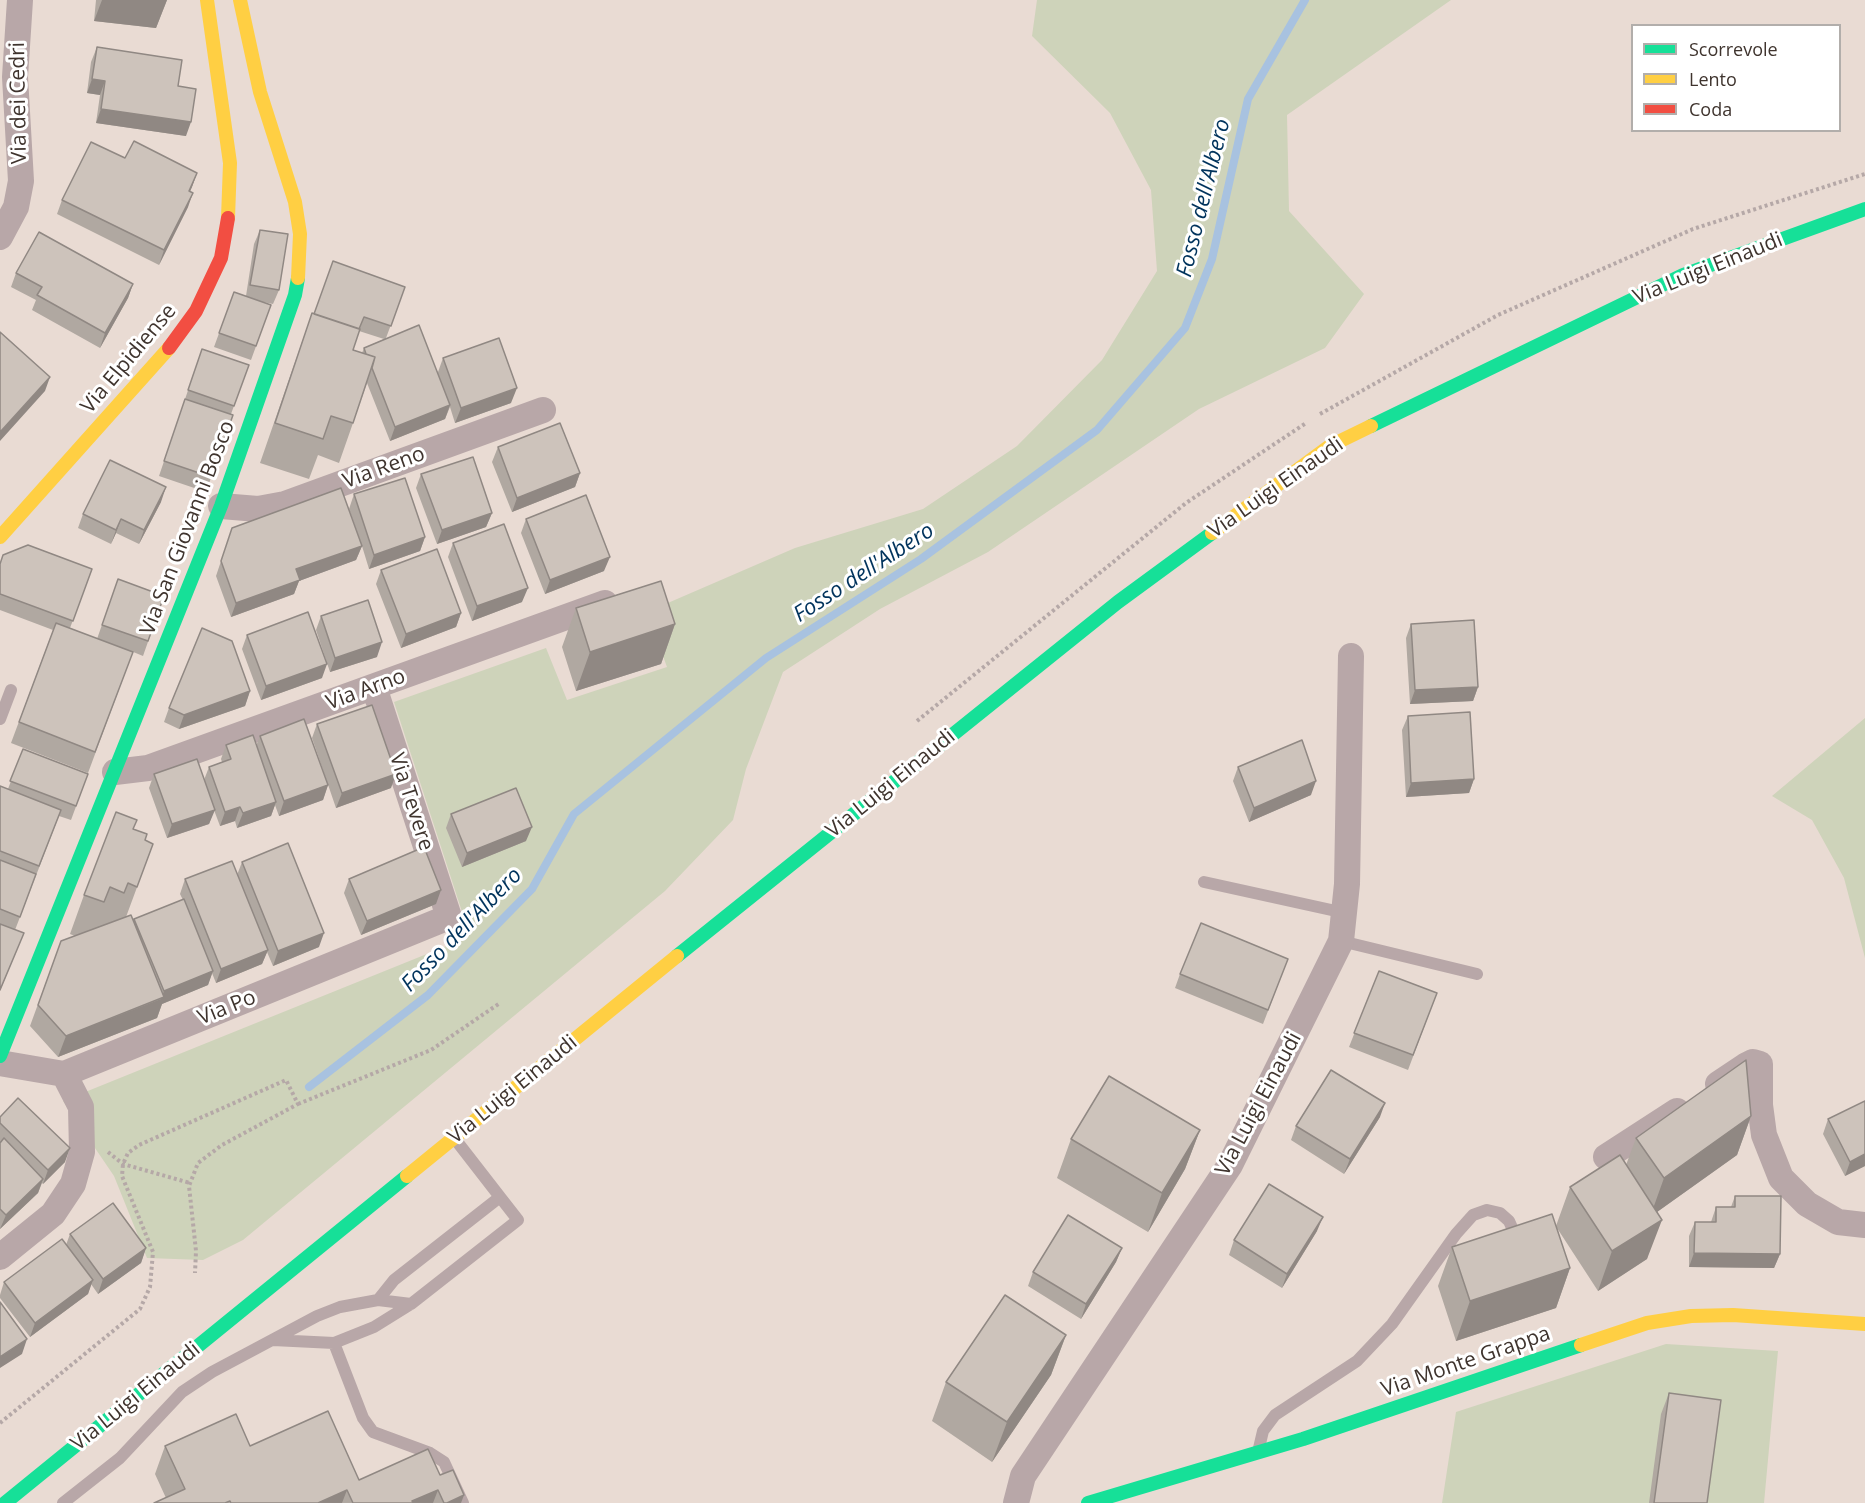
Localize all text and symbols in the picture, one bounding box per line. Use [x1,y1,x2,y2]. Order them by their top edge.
legend [1631,24,1841,132]
text: Scorrevole [1689,37,1778,61]
street label: Via dei Cedri [5,42,33,164]
text: Lento [1689,67,1737,91]
text: Coda [1689,97,1732,121]
water label: Fosso dell'Albero [1172,116,1236,280]
street label: Via Luigi Einaudi [1630,228,1786,310]
street label: Via Elpidiense [76,299,182,419]
street label: Via San Giovanni Bosco [136,417,240,639]
street label: Via Luigi Einaudi [1204,432,1348,544]
street label: Via Reno [340,442,428,494]
water label: Fosso dell'Albero [789,518,939,628]
street label: Via Arno [323,664,409,716]
street label: Via Luigi Einaudi [821,724,961,844]
street label: Via Tevere [383,750,439,854]
water label: Fosso dell'Albero [396,863,528,997]
street label: Via Po [194,985,260,1031]
street label: Via Luigi Einaudi [1211,1028,1307,1180]
street label: Via Luigi Einaudi [443,1030,583,1150]
street label: Via Monte Grappa [1378,1321,1554,1403]
street label: Via Luigi Einaudi [66,1337,206,1457]

